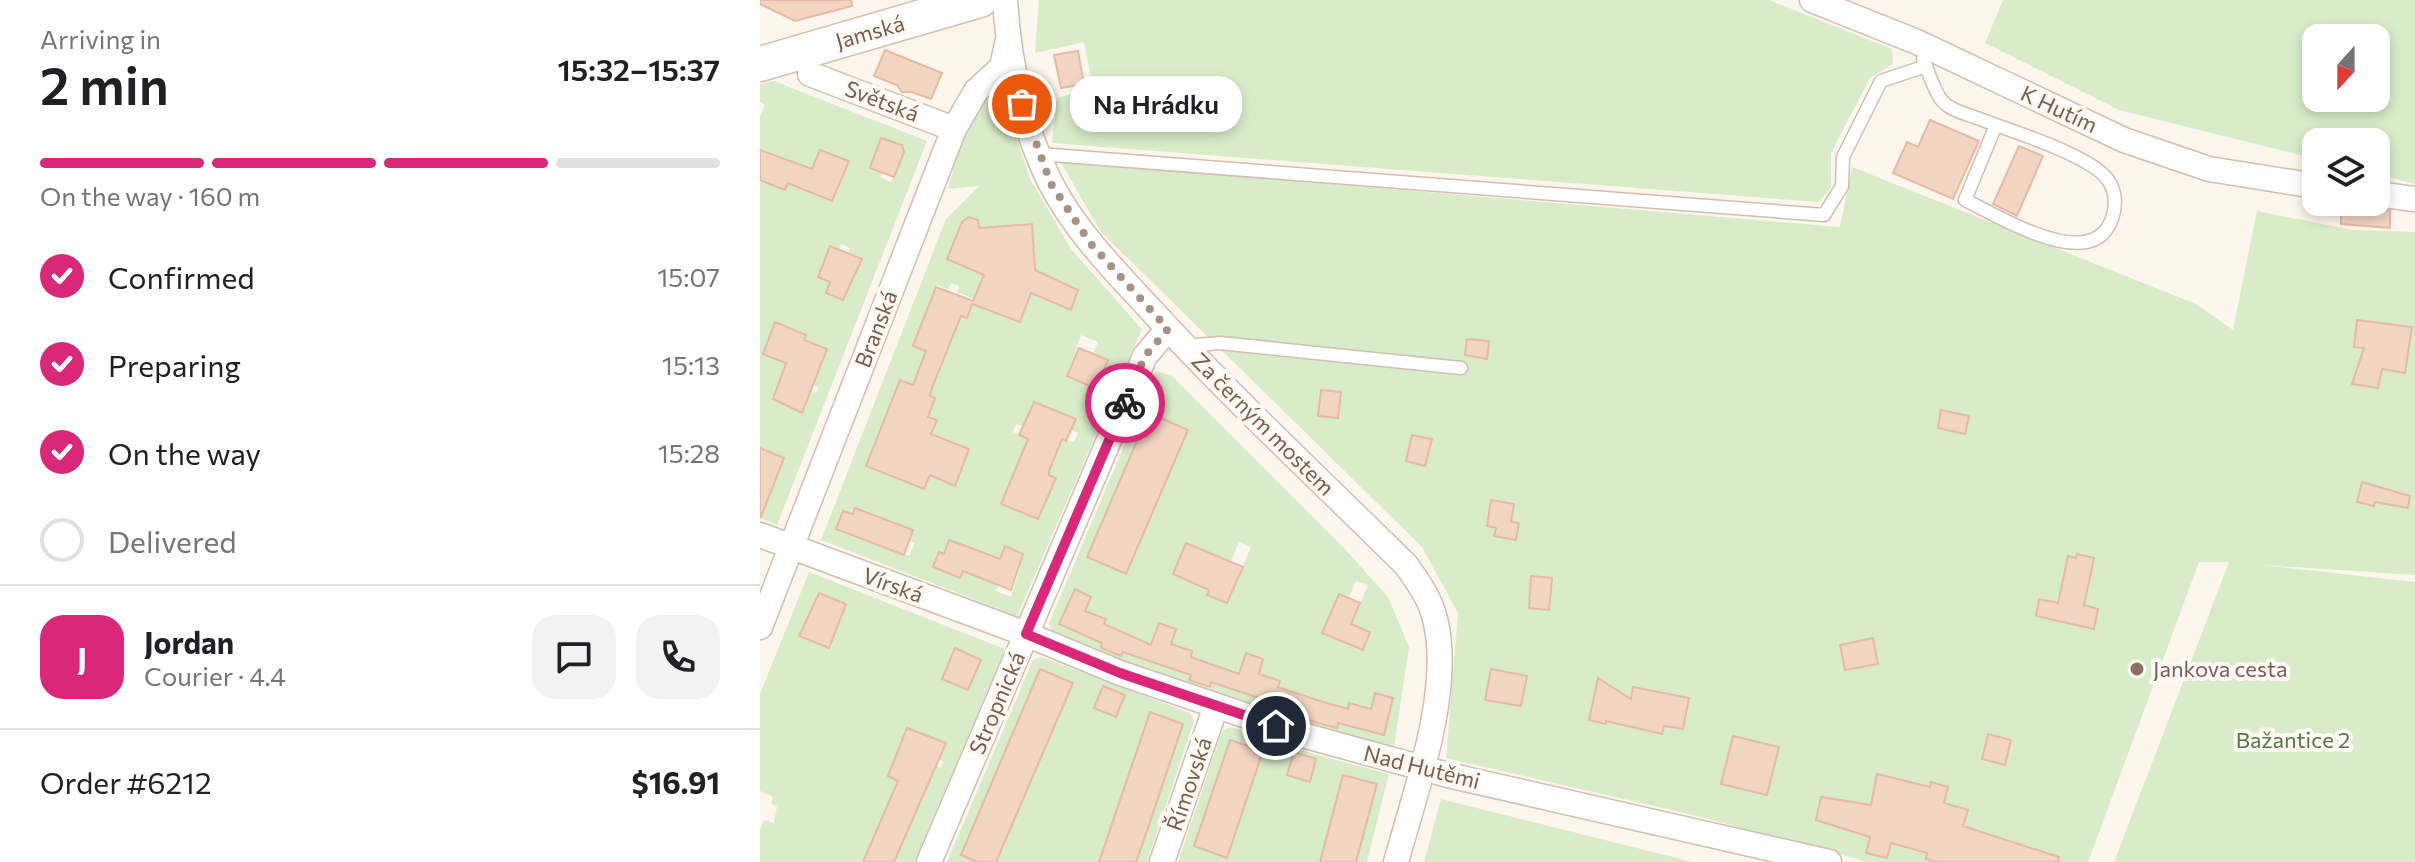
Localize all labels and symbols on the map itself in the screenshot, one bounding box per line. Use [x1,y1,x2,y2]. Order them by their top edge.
street label: Jamská [832,9,907,54]
north arrow [2302,24,2390,112]
pin [988,70,1056,138]
street label: Světská [841,74,923,127]
callout: Na Hrádku [1070,76,1242,132]
street label: K Hutím [2017,79,2102,138]
street label: Branská [849,287,903,371]
street label: Za černým mostem [1186,347,1340,501]
courier [1085,363,1165,443]
street label: Vírská [859,561,927,608]
street label: Stropnická [963,647,1030,758]
place label: Jankova cesta [2153,655,2287,682]
marker: Jankova cesta [2128,660,2146,678]
pin [1242,692,1310,760]
park label: Bažantice 2 [2236,726,2350,753]
street label: Římovská [1160,734,1217,834]
street label: Nad Hutěmi [1361,739,1483,794]

